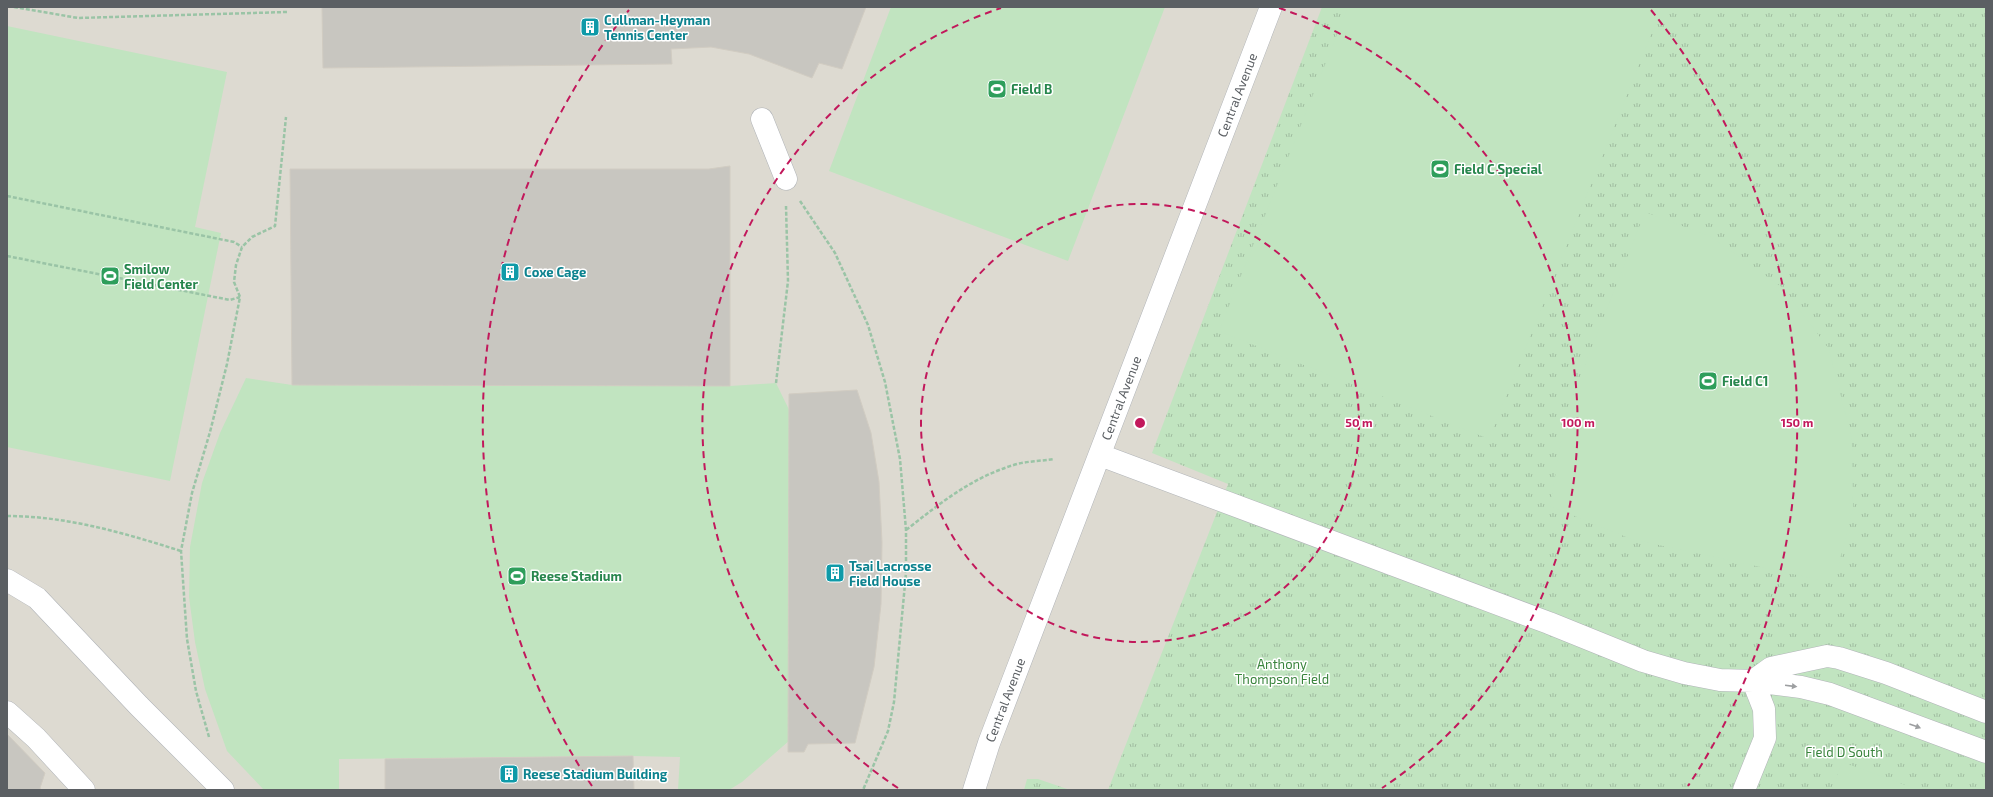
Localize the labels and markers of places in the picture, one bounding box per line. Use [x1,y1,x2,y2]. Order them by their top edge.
place label: Cullman-Heyman Tennis Center [604,12,710,43]
building icon: Cullman-Heyman Tennis Center [579,16,601,38]
sports icon: Field B [986,78,1008,100]
place label: Field B [1011,81,1052,97]
sports icon: Field C Special [1429,158,1451,180]
place label: Field C Special [1454,161,1543,177]
place label: Smilow Field Center [124,261,198,292]
building icon: Coxe Cage [499,261,521,283]
place label: Coxe Cage [524,264,586,280]
sports icon: Smilow Field Center [99,265,121,287]
sports icon: Field C1 [1697,370,1719,392]
place label: Field C1 [1722,373,1768,389]
centre of rings [1133,416,1147,430]
place label: Tsai Lacrosse Field House [849,558,932,589]
building icon: Tsai Lacrosse Field House [824,562,846,584]
sports icon: Reese Stadium [506,565,528,587]
place label: Reese Stadium [531,568,622,584]
building icon: Reese Stadium Building [498,763,520,785]
place label: Reese Stadium Building [523,766,668,782]

